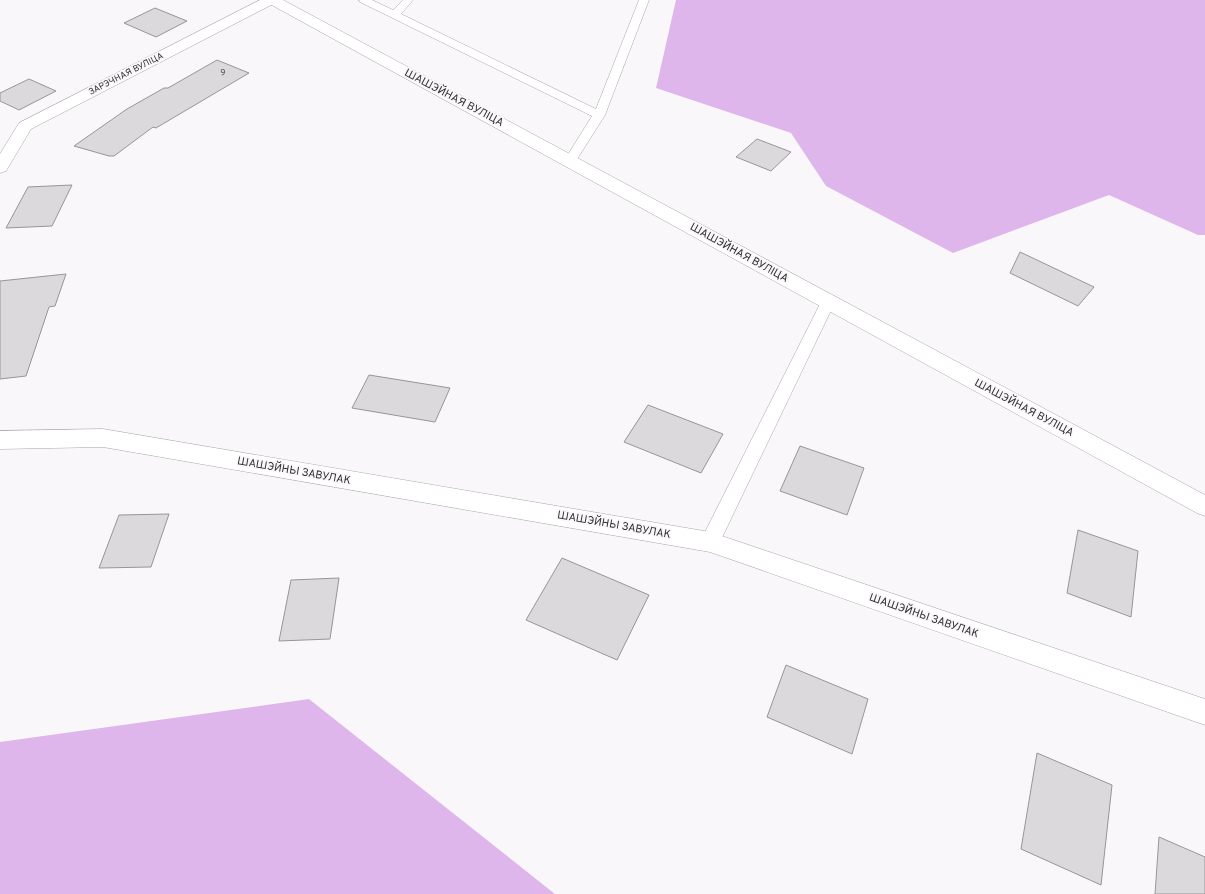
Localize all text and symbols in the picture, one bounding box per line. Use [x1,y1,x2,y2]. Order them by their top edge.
street label: ЗАРЭЧНАЯ ВУЛІЦА [87,50,165,98]
street label: ШАШЭЙНАЯ ВУЛІЦА [402,65,507,130]
house number: 9 [220,68,226,79]
street label: ШАШЭЙНАЯ ВУЛІЦА [687,219,791,286]
street label: ШАШЭЙНАЯ ВУЛІЦА [972,375,1077,440]
street label: ШАШЭЙНЫ ЗАВУЛАК [236,453,352,488]
street label: ШАШЭЙНЫ ЗАВУЛАК [556,507,672,542]
street label: ШАШЭЙНЫ ЗАВУЛАК [867,590,981,641]

